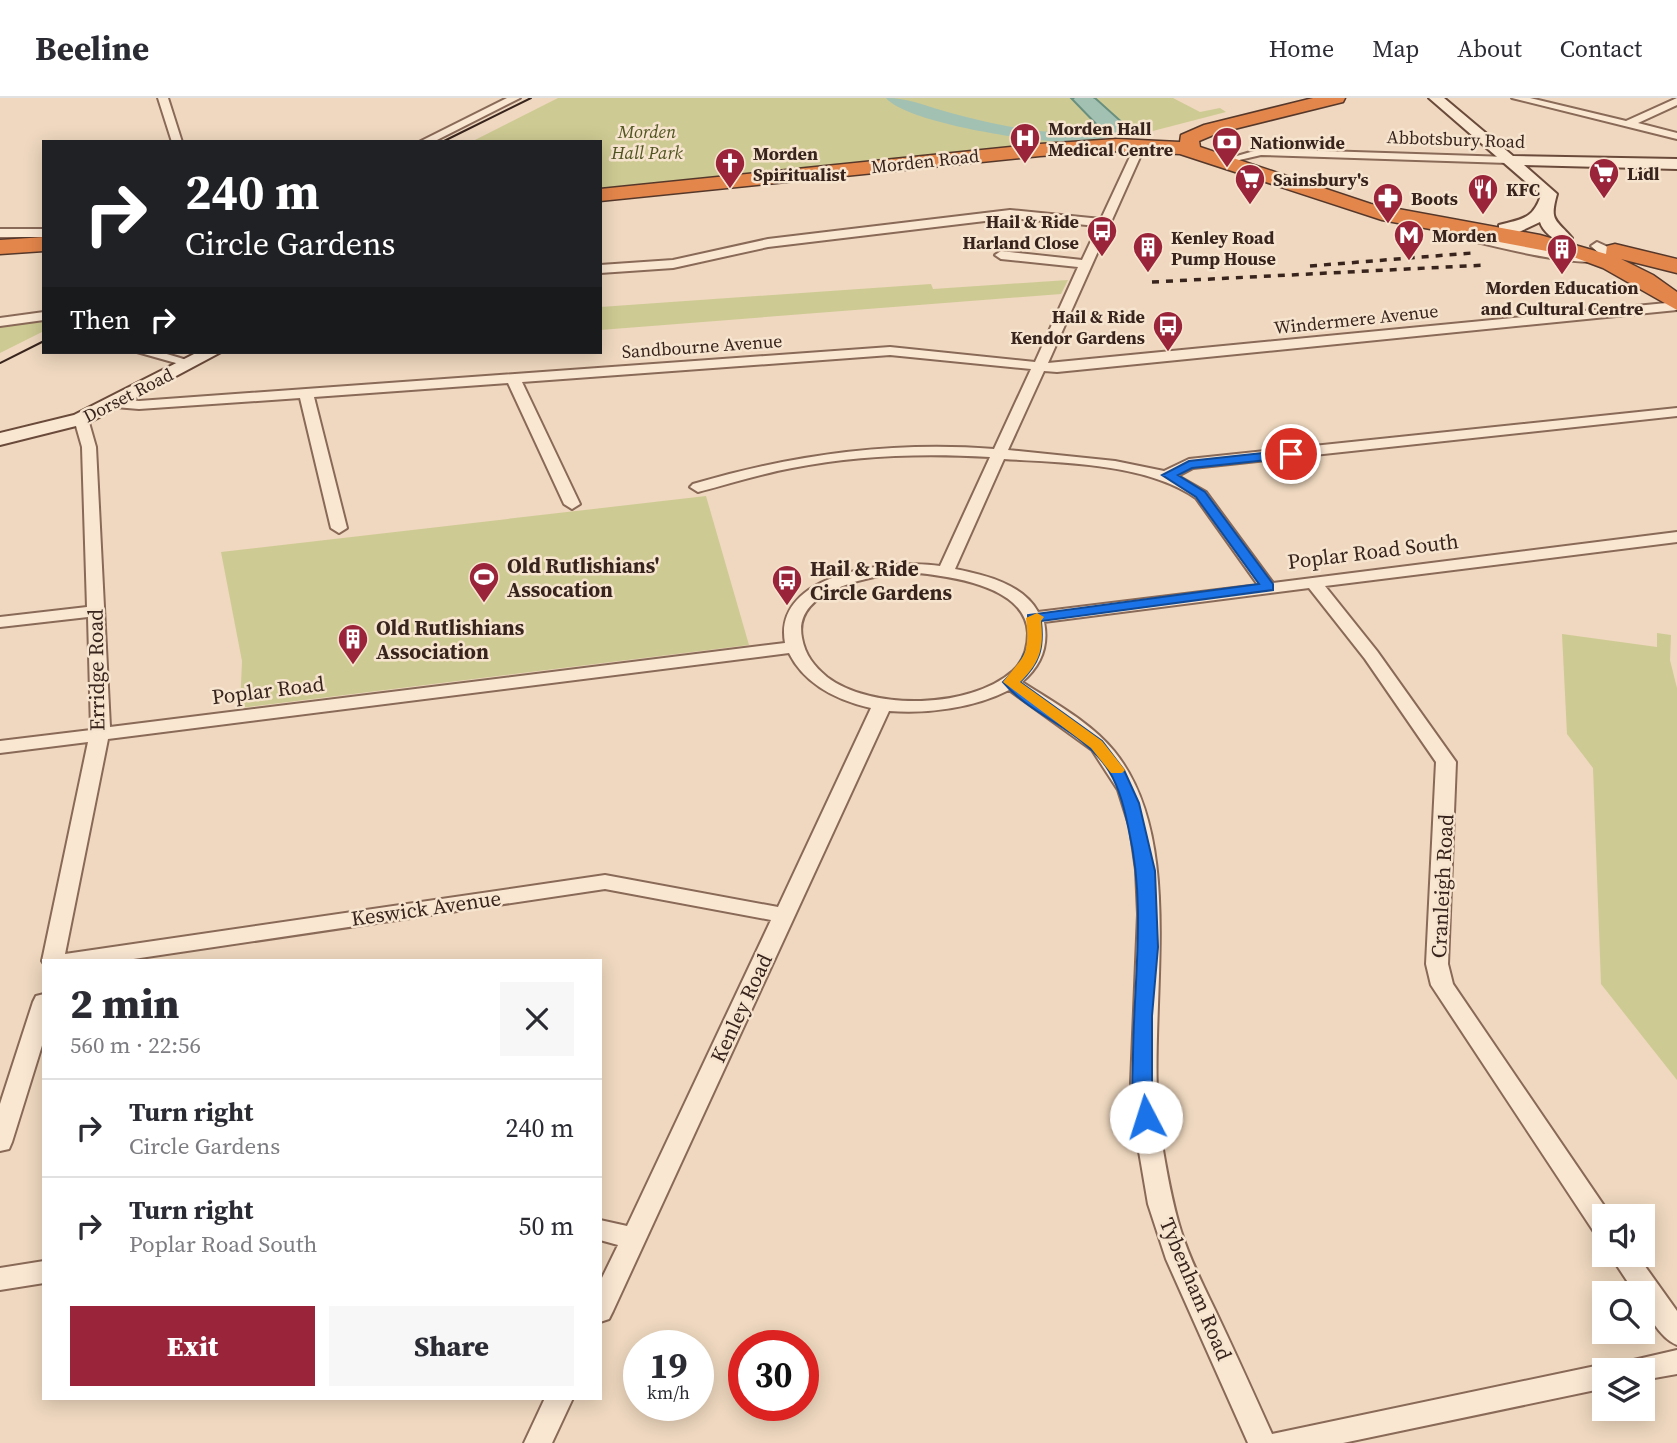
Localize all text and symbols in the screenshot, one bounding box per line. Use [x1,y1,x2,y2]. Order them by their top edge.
text: Beeline [35,26,149,71]
text: Home [1269,32,1334,65]
text: Map [1372,32,1419,65]
text: About [1457,32,1522,65]
text: Contact [1560,32,1642,65]
place label: Morden Hall Medical Centre [1048,116,1173,162]
park label: Morden Hall Park [610,119,683,165]
hospital icon: Morden Hall Medical Centre [1008,121,1042,165]
street label: Abbotsbury Road [1386,124,1526,154]
bank icon: Nationwide [1210,125,1244,169]
place label: Nationwide [1250,130,1345,155]
place label: Morden Spiritualist [753,141,847,187]
street label: Morden Road [870,143,980,179]
church icon: Morden Spiritualist [713,146,747,190]
supermarket icon: Lidl [1587,156,1621,200]
text: 240 m [185,158,320,225]
place label: Lidl [1627,161,1660,186]
supermarket icon: Sainsbury's [1233,162,1267,206]
place label: Sainsbury's [1273,167,1369,192]
icon: right [70,168,161,259]
restaurant icon: KFC [1466,172,1500,216]
place label: KFC [1506,177,1540,202]
pharmacy icon: Boots [1371,181,1405,225]
place label: Boots [1411,186,1458,211]
place label: Hail & Ride Harland Close [963,209,1079,255]
bus stop icon: Hail & Ride Harland Close [1085,214,1119,258]
metro station icon: Morden [1392,218,1426,262]
text: Circle Gardens [185,222,395,266]
place label: Morden [1432,223,1497,248]
place label: Kenley Road Pump House [1171,225,1276,271]
building icon: Kenley Road Pump House [1131,230,1165,274]
building icon: Morden Education and Cultural Centre [1545,232,1579,276]
place label: Morden Education and Cultural Centre [1481,275,1643,321]
street label: Windermere Avenue [1272,298,1440,340]
icon: right [144,301,182,339]
text: Then [70,302,130,338]
place label: Hail & Ride Kendor Gardens [1010,304,1145,350]
bus stop icon: Hail & Ride Kendor Gardens [1151,309,1185,353]
street label: Sandbourne Avenue [621,328,783,364]
street label: Dorset Road [79,362,177,428]
pin [1261,424,1321,484]
icon: arrive [1272,435,1310,473]
street label: Poplar Road South [1286,526,1460,576]
place label: Old Rutlishians' Assocation [507,551,659,604]
place label: Hail & Ride Circle Gardens [810,554,952,607]
sports icon: Old Rutlishians' Assocation [467,560,501,604]
bus stop icon: Hail & Ride Circle Gardens [770,563,804,607]
street label: Erridge Road [80,609,112,731]
place label: Old Rutlishians Association [376,613,525,666]
building icon: Old Rutlishians Association [336,622,370,666]
street label: Poplar Road [210,669,326,711]
street label: Cranleigh Road [1424,813,1460,959]
street label: Keswick Avenue [349,883,503,933]
street label: Kenley Road [703,949,779,1067]
text: 2 min [70,974,180,1032]
button: close [500,982,574,1056]
text: 560 m · 22:56 [70,1029,201,1061]
position arrow [1109,1080,1183,1154]
text: Turn right [129,1094,253,1130]
icon: right [70,1109,108,1147]
text: 240 m [506,1110,574,1146]
text: Circle Gardens [129,1130,280,1162]
text: Turn right [129,1192,253,1228]
map controls [1592,1204,1655,1421]
button: sound [1592,1204,1655,1267]
icon: right [70,1207,108,1245]
text: 50 m [519,1208,574,1244]
street label: Tybenham Road [1153,1213,1239,1365]
text: Poplar Road South [129,1228,317,1260]
button: search [1592,1281,1655,1344]
button: Exit [70,1306,315,1386]
button: Share [329,1306,574,1386]
speed limit sign: 30 [728,1330,819,1421]
text: 19 [650,1342,687,1390]
button: layers [1592,1358,1655,1421]
text: km/h [647,1380,690,1405]

